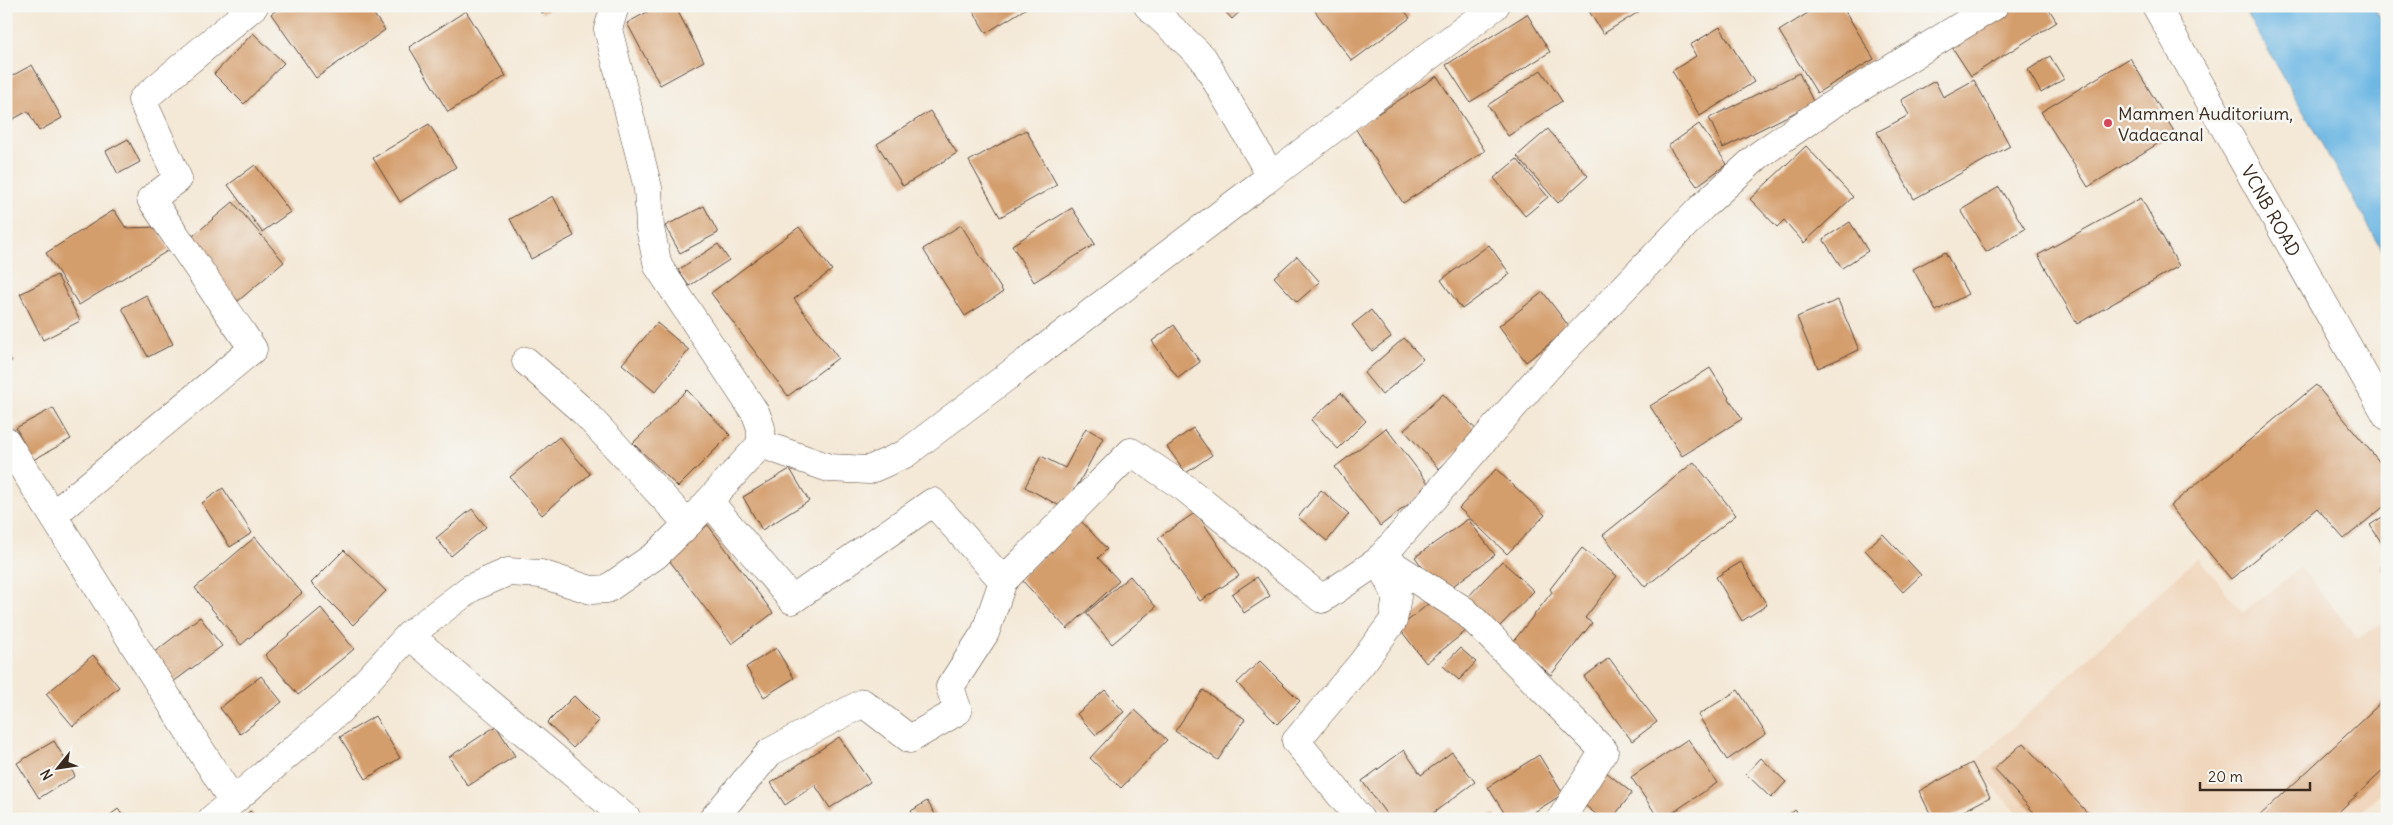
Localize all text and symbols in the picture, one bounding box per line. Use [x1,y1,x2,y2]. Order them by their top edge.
place label: Mammen Auditorium, Vadacanal [2118,102,2293,146]
marker: Mammen Auditorium, Vadacanal [2102,117,2114,129]
street label: VCNB ROAD [2236,161,2306,260]
north arrow [32,742,82,792]
scale bar [2200,760,2310,792]
text: N [37,766,57,783]
text: 20 m [2208,767,2243,786]

